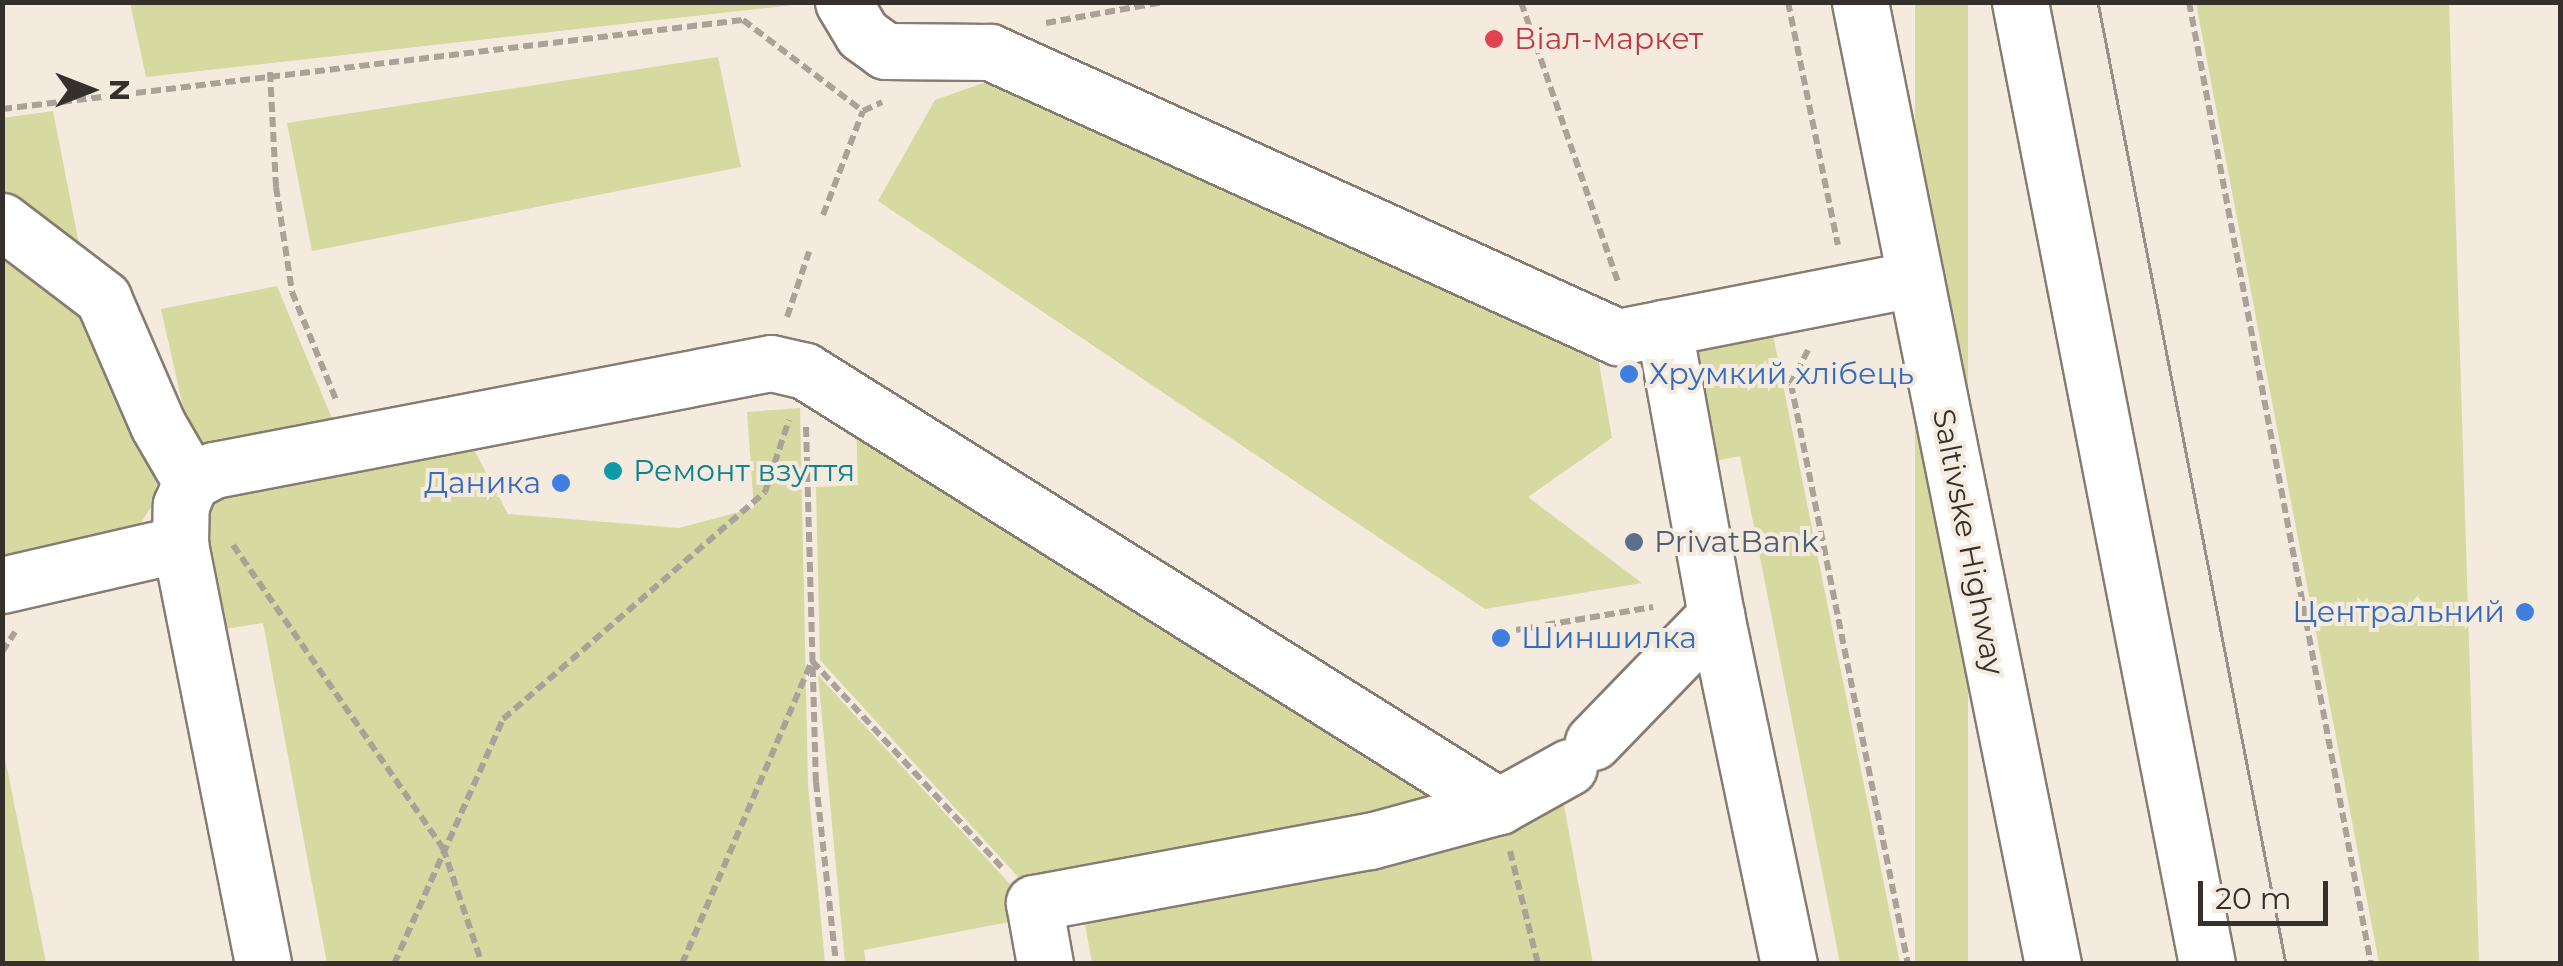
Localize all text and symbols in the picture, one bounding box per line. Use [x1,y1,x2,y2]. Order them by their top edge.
place label: Віал-маркет [1514,21,1703,57]
marker: Віал-маркет [1483,28,1505,50]
north arrow [40,40,140,140]
text: N [103,79,137,101]
place label: Хрумкий хлібець [1649,356,1914,392]
marker: Хрумкий хлібець [1618,363,1640,385]
street label: Saltivske Highway [1925,406,2011,678]
place label: Ремонт взуття [633,453,855,489]
marker: Ремонт взуття [602,460,624,482]
place label: Даника [424,465,541,501]
marker: Даника [550,472,572,494]
place label: PrivatBank [1654,524,1819,560]
marker: PrivatBank [1623,531,1645,553]
place label: Центральний [2292,594,2505,630]
marker: Центральний [2514,601,2536,623]
place label: Шиншилка [1521,620,1697,656]
marker: Шиншилка [1490,627,1512,649]
scale bar [2203,861,2333,923]
text: 20 m [2215,880,2292,917]

